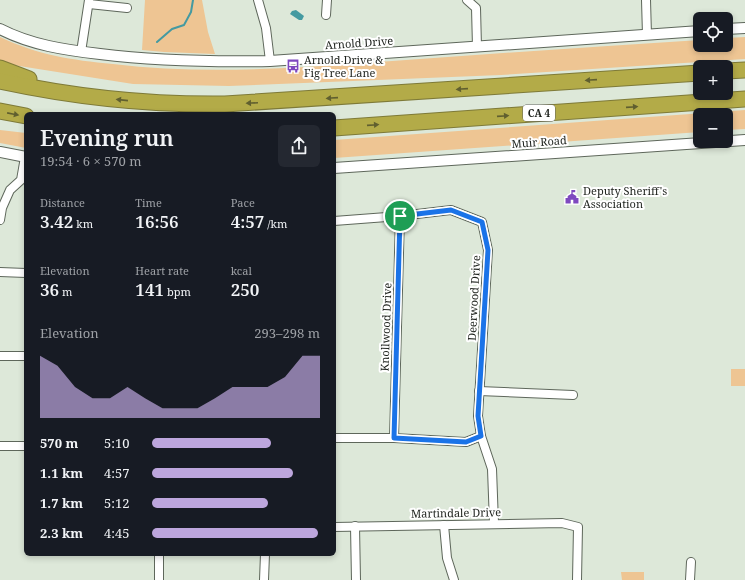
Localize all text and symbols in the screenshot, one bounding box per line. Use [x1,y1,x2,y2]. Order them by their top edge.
map controls [693,12,733,148]
button: locate [693,12,733,52]
street label: Arnold Drive [324,33,394,52]
place label: Arnold Drive & Fig Tree Lane [304,52,384,80]
bus stop icon: Arnold Drive & Fig Tree Lane [285,58,301,74]
button: + [693,60,733,100]
one-way arrow [585,77,597,84]
one-way arrow [456,86,468,93]
one-way arrow [326,95,338,102]
one-way arrow [116,97,128,103]
one-way arrow [246,100,258,107]
one-way arrow [626,103,638,110]
road number: CA 4 [523,105,555,121]
button: − [693,108,733,148]
one-way arrow [7,111,19,117]
one-way arrow [497,112,509,119]
one-way arrow [367,121,379,128]
text: Evening run [40,122,174,152]
button: share [278,125,320,167]
street label: Muir Road [511,132,567,151]
text: 19:54 · 6 × 570 m [40,152,142,170]
place label: Deputy Sheriff's Association [583,183,667,211]
public building icon: Deputy Sheriff's Association [564,189,580,205]
text: Distance [40,195,85,210]
text: Time [135,195,162,210]
text: Pace [231,195,255,210]
pin [383,199,417,233]
icon: arrive [389,205,411,227]
text: 3.42 [40,210,73,233]
text: 16:56 [135,210,179,233]
text: 4:57 [231,210,264,233]
text: km [73,216,93,231]
text: /km [264,216,287,231]
street label: Deerwood Drive [464,255,483,341]
text: Elevation [40,263,90,278]
text: Heart rate [135,263,189,278]
text: kcal [231,263,252,278]
text: 36 [40,278,59,301]
text: 141 [135,278,164,301]
text: 250 [231,278,259,301]
street label: Knollwood Drive [376,282,395,372]
text: m [59,284,72,299]
text: bpm [164,284,191,299]
text: Elevation [40,324,99,342]
text: 293–298 m [254,324,320,342]
text: 570 m [40,434,78,452]
text: 5:10 [104,434,130,452]
text: 1.1 km [40,464,83,482]
text: 4:57 [104,464,130,482]
text: 1.7 km [40,494,83,512]
text: 5:12 [104,494,130,512]
street label: Martindale Drive [411,504,501,521]
text: 2.3 km [40,524,83,542]
text: 4:45 [104,524,130,542]

